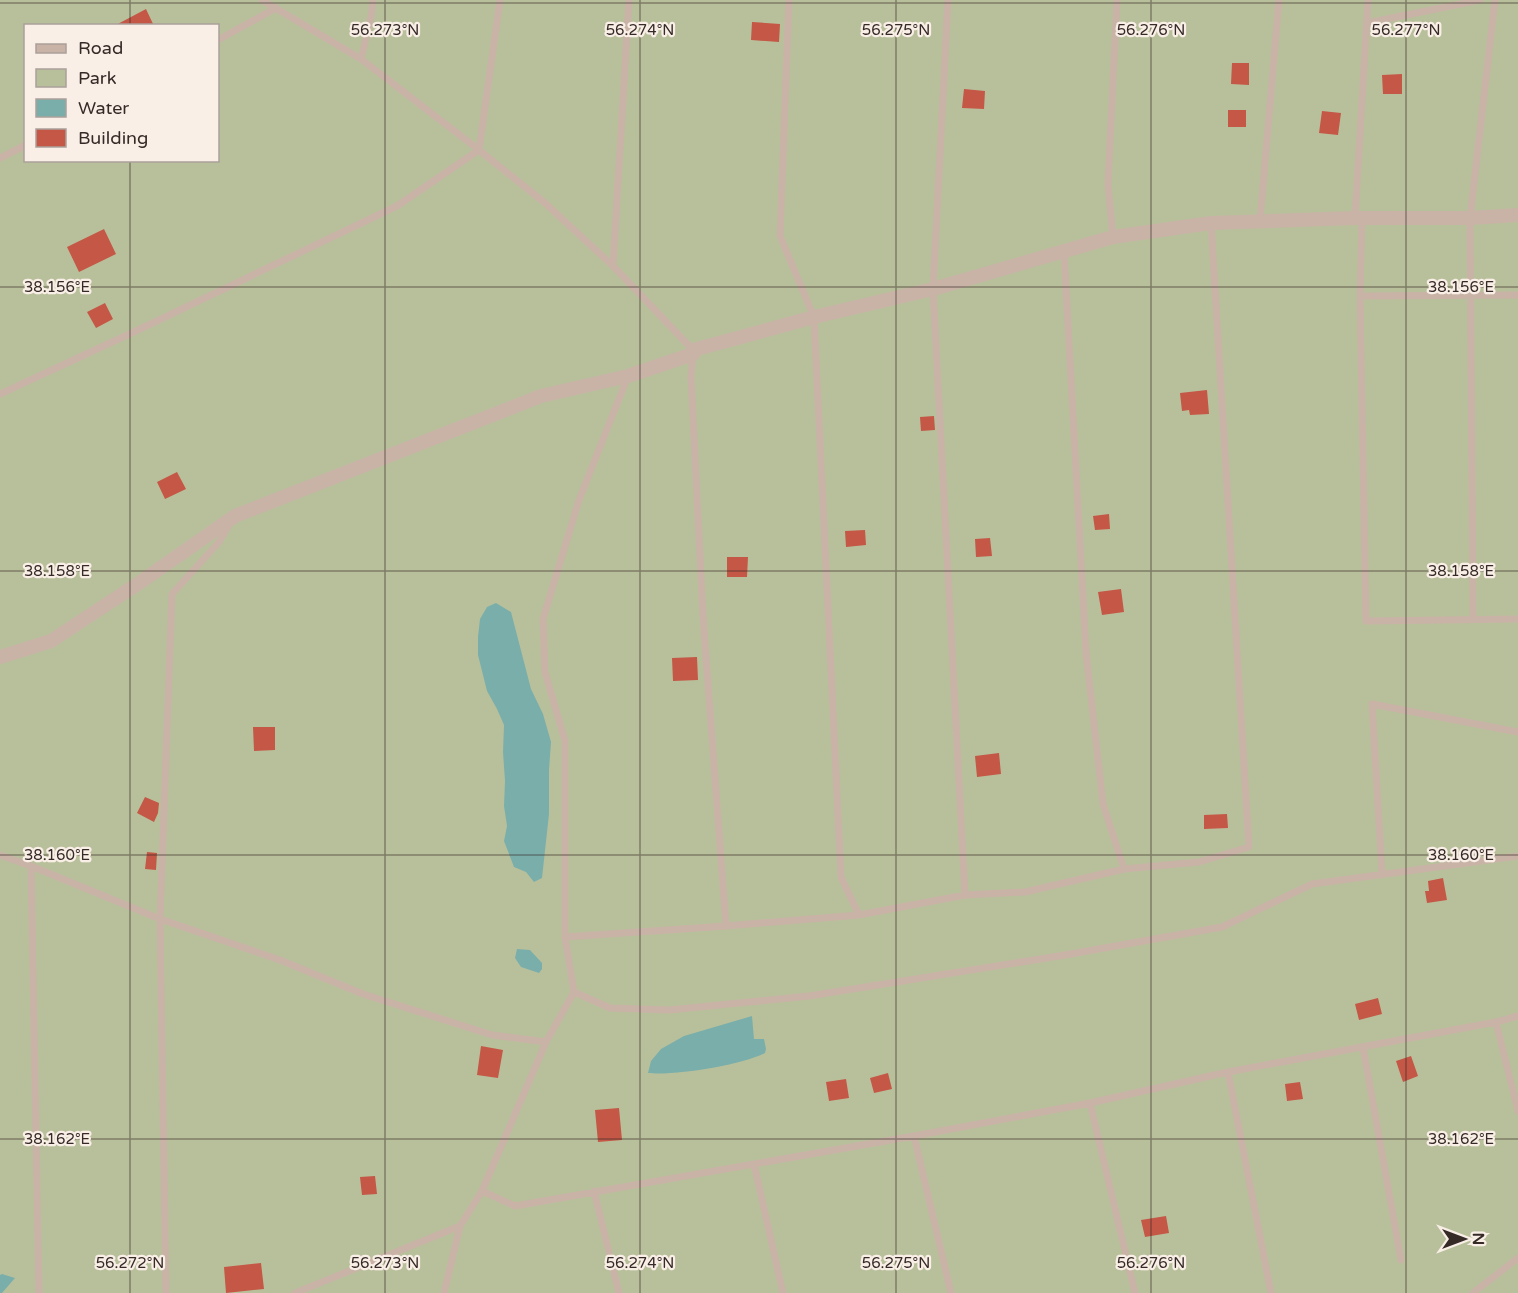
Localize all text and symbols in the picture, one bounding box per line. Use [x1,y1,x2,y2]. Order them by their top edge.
text: 56.273°N [351,21,419,39]
text: 56.274°N [606,21,674,39]
text: 56.275°N [862,21,930,39]
text: 56.276°N [1117,21,1185,39]
text: 56.277°N [1371,21,1441,39]
legend [24,24,219,162]
text: Road [78,37,123,59]
text: Park [78,67,117,89]
text: Water [78,97,129,119]
text: Building [78,127,148,149]
text: 38.156°E [24,278,90,296]
text: 38.156°E [1428,278,1494,296]
text: 38.158°E [24,562,90,580]
text: 38.158°E [1428,562,1494,580]
text: 38.160°E [24,846,90,864]
text: 38.160°E [1428,846,1494,864]
text: 38.162°E [24,1130,90,1148]
text: 38.162°E [1428,1130,1494,1148]
north arrow [1434,1209,1494,1269]
text: N [1468,1233,1488,1245]
text: 56.272°N [96,1254,164,1272]
text: 56.273°N [351,1254,419,1272]
text: 56.274°N [606,1254,674,1272]
text: 56.275°N [862,1254,930,1272]
text: 56.276°N [1117,1254,1185,1272]

